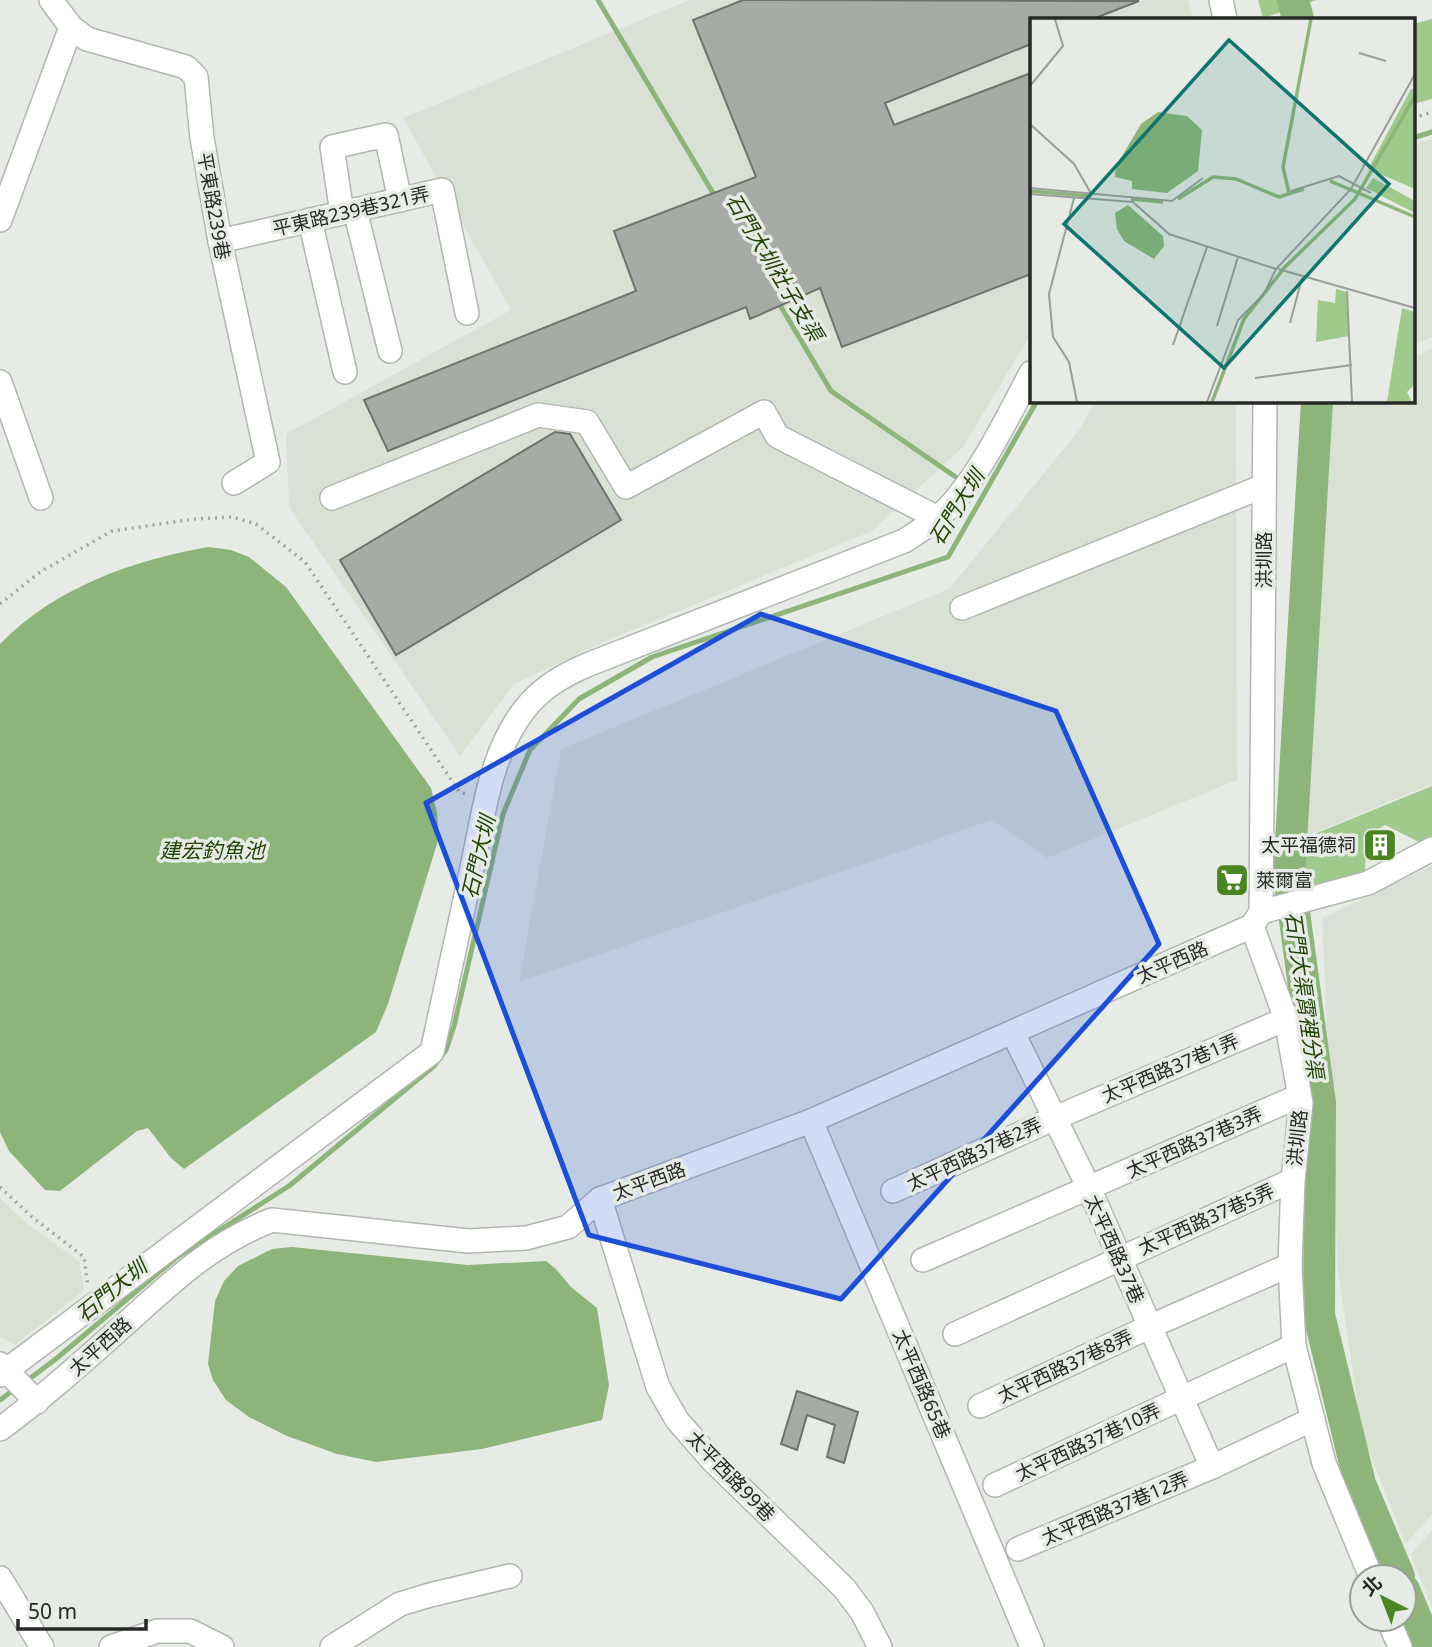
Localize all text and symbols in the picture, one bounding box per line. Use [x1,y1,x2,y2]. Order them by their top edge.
inset map [1030,18,1414,402]
street label: 平東路239巷 [192,150,236,262]
street label: 平東路239巷321弄 [270,180,432,242]
water label: 石門大圳社子支渠 [720,188,832,349]
water label: 石門大圳 [922,461,992,550]
street label: 洪圳路 [1251,531,1277,589]
water label: 石門大圳 [455,810,502,901]
building icon: 太平福德祠 [1361,826,1399,864]
place label: 太平福德祠 [1261,832,1356,858]
water label: 建宏釣魚池 [160,836,266,864]
supermarket icon: 萊爾富 [1213,861,1251,899]
place label: 萊爾富 [1256,867,1313,893]
water label: 石門大渠霄裡分渠 [1279,910,1331,1083]
street label: 太平西路 [1132,935,1212,989]
street label: 太平西路37巷1弄 [1097,1027,1243,1109]
street label: 太平西路37巷3弄 [1122,1100,1266,1184]
street label: 洪圳路 [1281,1108,1313,1168]
street label: 太平西路37巷2弄 [902,1111,1046,1197]
street label: 太平西路 [609,1156,689,1206]
street label: 太平西路37巷5弄 [1134,1177,1278,1261]
street label: 太平西路37巷 [1079,1190,1151,1308]
water label: 石門大圳 [70,1251,155,1327]
street label: 太平西路 [63,1311,137,1381]
street label: 太平西路37巷8弄 [993,1323,1137,1409]
street label: 太平西路65巷 [887,1325,957,1443]
street label: 太平西路37巷10弄 [1011,1397,1165,1487]
street label: 太平西路99巷 [681,1425,781,1527]
street label: 太平西路37巷12弄 [1037,1465,1193,1551]
north arrow [1348,1563,1418,1633]
text: 北 [1356,1569,1387,1601]
scale bar [18,1588,145,1632]
text: 50 m [28,1597,77,1625]

